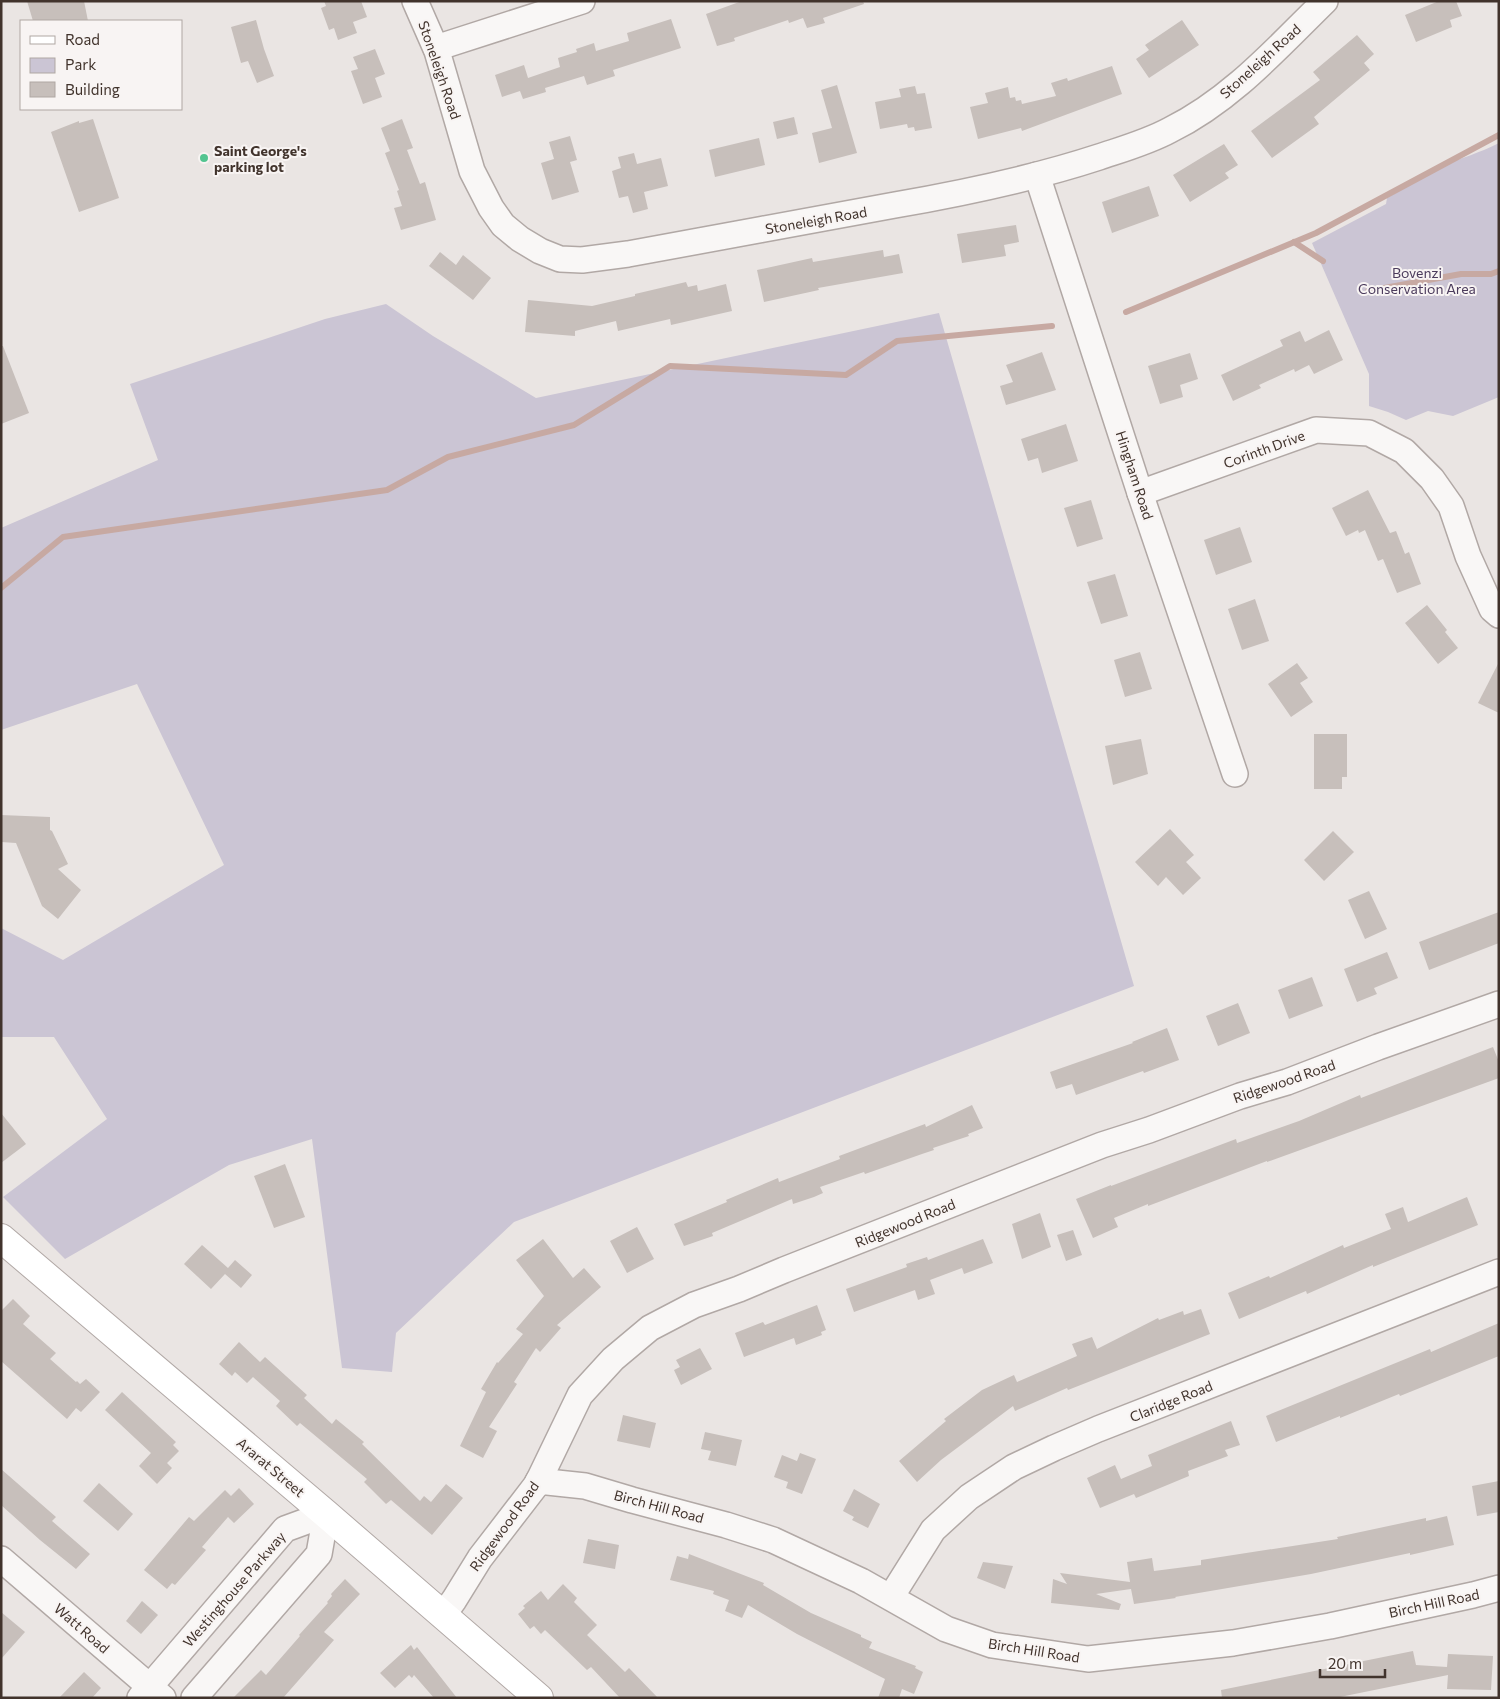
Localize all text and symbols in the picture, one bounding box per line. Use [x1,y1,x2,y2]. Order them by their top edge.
street label: Stoneleigh Road [415,19,465,121]
legend [20,20,182,110]
street label: Stoneleigh Road [1216,20,1304,102]
text: Road [65,30,100,48]
text: Park [65,55,96,73]
text: Building [65,80,120,98]
place label: Saint George's parking lot [214,142,307,175]
marker: Saint George's parking lot [198,152,210,164]
street label: Stoneleigh Road [764,203,868,237]
park label: Bovenzi Conservation Area [1358,264,1476,297]
street label: Corinth Drive [1221,426,1307,472]
street label: Hingham Road [1113,428,1157,522]
street label: Ridgewood Road [1231,1056,1337,1106]
street label: Ridgewood Road [852,1195,958,1251]
street label: Claridge Road [1127,1377,1215,1425]
street label: Ararat Street [234,1434,309,1500]
street label: Ridgewood Road [466,1478,542,1574]
street label: Birch Hill Road [612,1486,706,1526]
street label: Westinghouse Parkway [179,1528,289,1650]
street label: Birch Hill Road [1387,1585,1481,1621]
street label: Watt Road [51,1599,113,1657]
street label: Birch Hill Road [987,1634,1081,1666]
scale bar [1320,1646,1385,1678]
text: 20 m [1328,1654,1362,1672]

